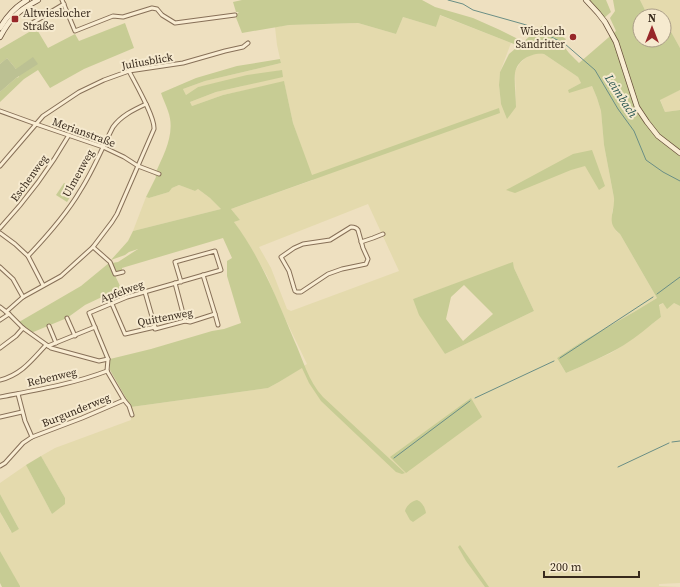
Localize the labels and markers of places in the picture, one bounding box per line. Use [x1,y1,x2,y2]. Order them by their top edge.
place label: Altwieslocher Straße [23,6,91,34]
marker: Altwieslocher Straße [10,14,20,24]
place label: Wiesloch Sandritter [515,24,565,52]
marker: Wiesloch Sandritter [568,32,578,42]

